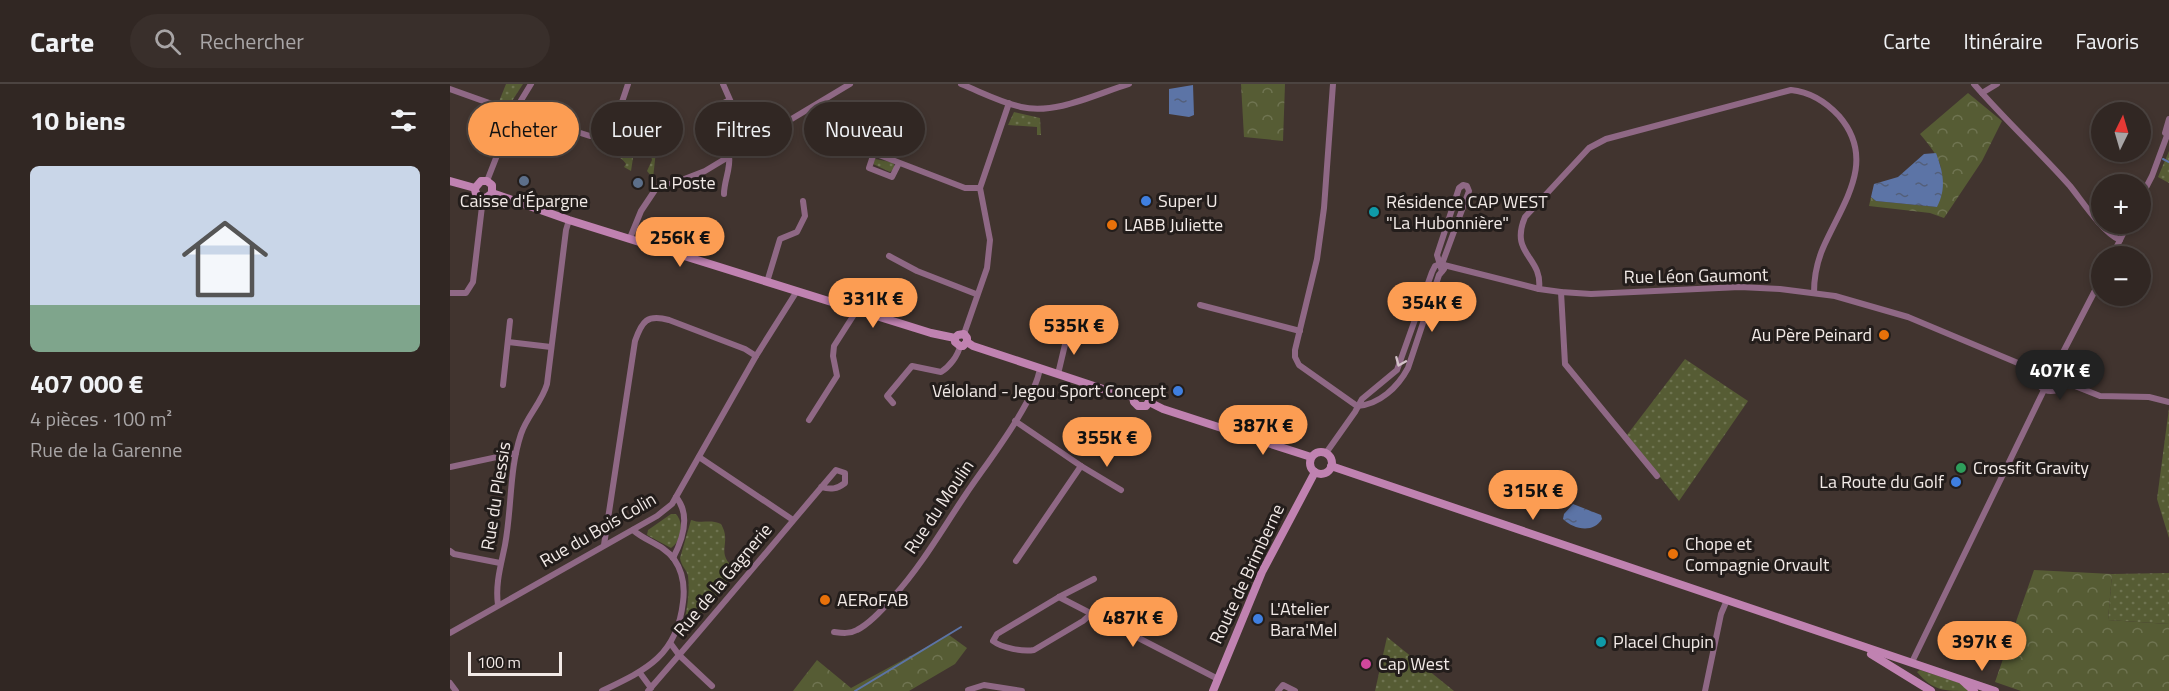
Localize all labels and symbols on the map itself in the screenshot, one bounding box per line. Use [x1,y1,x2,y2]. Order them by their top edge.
north arrow [2091,102,2151,162]
place label: La Poste [650,169,715,196]
marker: Caisse d'Épargne [517,174,531,188]
marker: La Poste [631,176,645,190]
place label: Caisse d'Épargne [460,187,588,214]
place label: Super U [1158,187,1218,214]
place label: Résidence CAP WEST "La Hubonnière" [1386,188,1548,236]
marker: Super U [1139,194,1153,208]
marker: Résidence CAP WEST "La Hubonnière" [1367,205,1381,219]
place label: LABB Juliette [1124,211,1223,238]
pin: 256K € [631,217,729,268]
marker: LABB Juliette [1105,218,1119,232]
street label: Rue Léon Gaumont [1623,261,1769,290]
pin: 331K € [824,278,922,329]
pin: 354K € [1383,282,1481,333]
pin: 535K € [1025,305,1123,356]
place label: Au Père Peinard [1751,321,1872,348]
marker: Au Père Peinard [1877,328,1891,342]
pin: 407K € [2011,350,2109,401]
one-way arrow [1395,356,1407,367]
place label: Véloland - Jegou Sport Concept [932,377,1167,404]
marker: Véloland - Jegou Sport Concept [1171,384,1185,398]
pin: 387K € [1214,405,1312,456]
pin: 355K € [1058,417,1156,468]
street label: Rue du Plessis [474,440,517,552]
street label: Rue du Moulin [897,454,980,559]
place label: Crossfit Gravity [1973,454,2089,481]
marker: Crossfit Gravity [1954,461,1968,475]
place label: La Route du Golf [1819,468,1944,495]
pin: 315K € [1484,470,1582,521]
marker: La Route du Golf [1949,475,1963,489]
street label: Rue du Bois Colin [535,485,661,574]
street label: Route de Brimberne [1202,499,1291,648]
street label: Rue de la Gagnerie [667,517,778,642]
place label: Chope et Compagnie Orvault [1685,530,1830,578]
marker: Chope et Compagnie Orvault [1666,547,1680,561]
place label: AERoFAB [837,586,909,613]
marker: AERoFAB [818,593,832,607]
place label: L'Atelier Bara'Mel [1270,595,1337,643]
pin: 487K € [1084,597,1182,648]
marker: L'Atelier Bara'Mel [1251,612,1265,626]
pin: 397K € [1933,621,2031,672]
place label: Placel Chupin [1613,628,1714,655]
marker: Placel Chupin [1594,635,1608,649]
scale bar [468,649,562,676]
place label: Cap West [1378,650,1450,677]
marker: Cap West [1359,657,1373,671]

